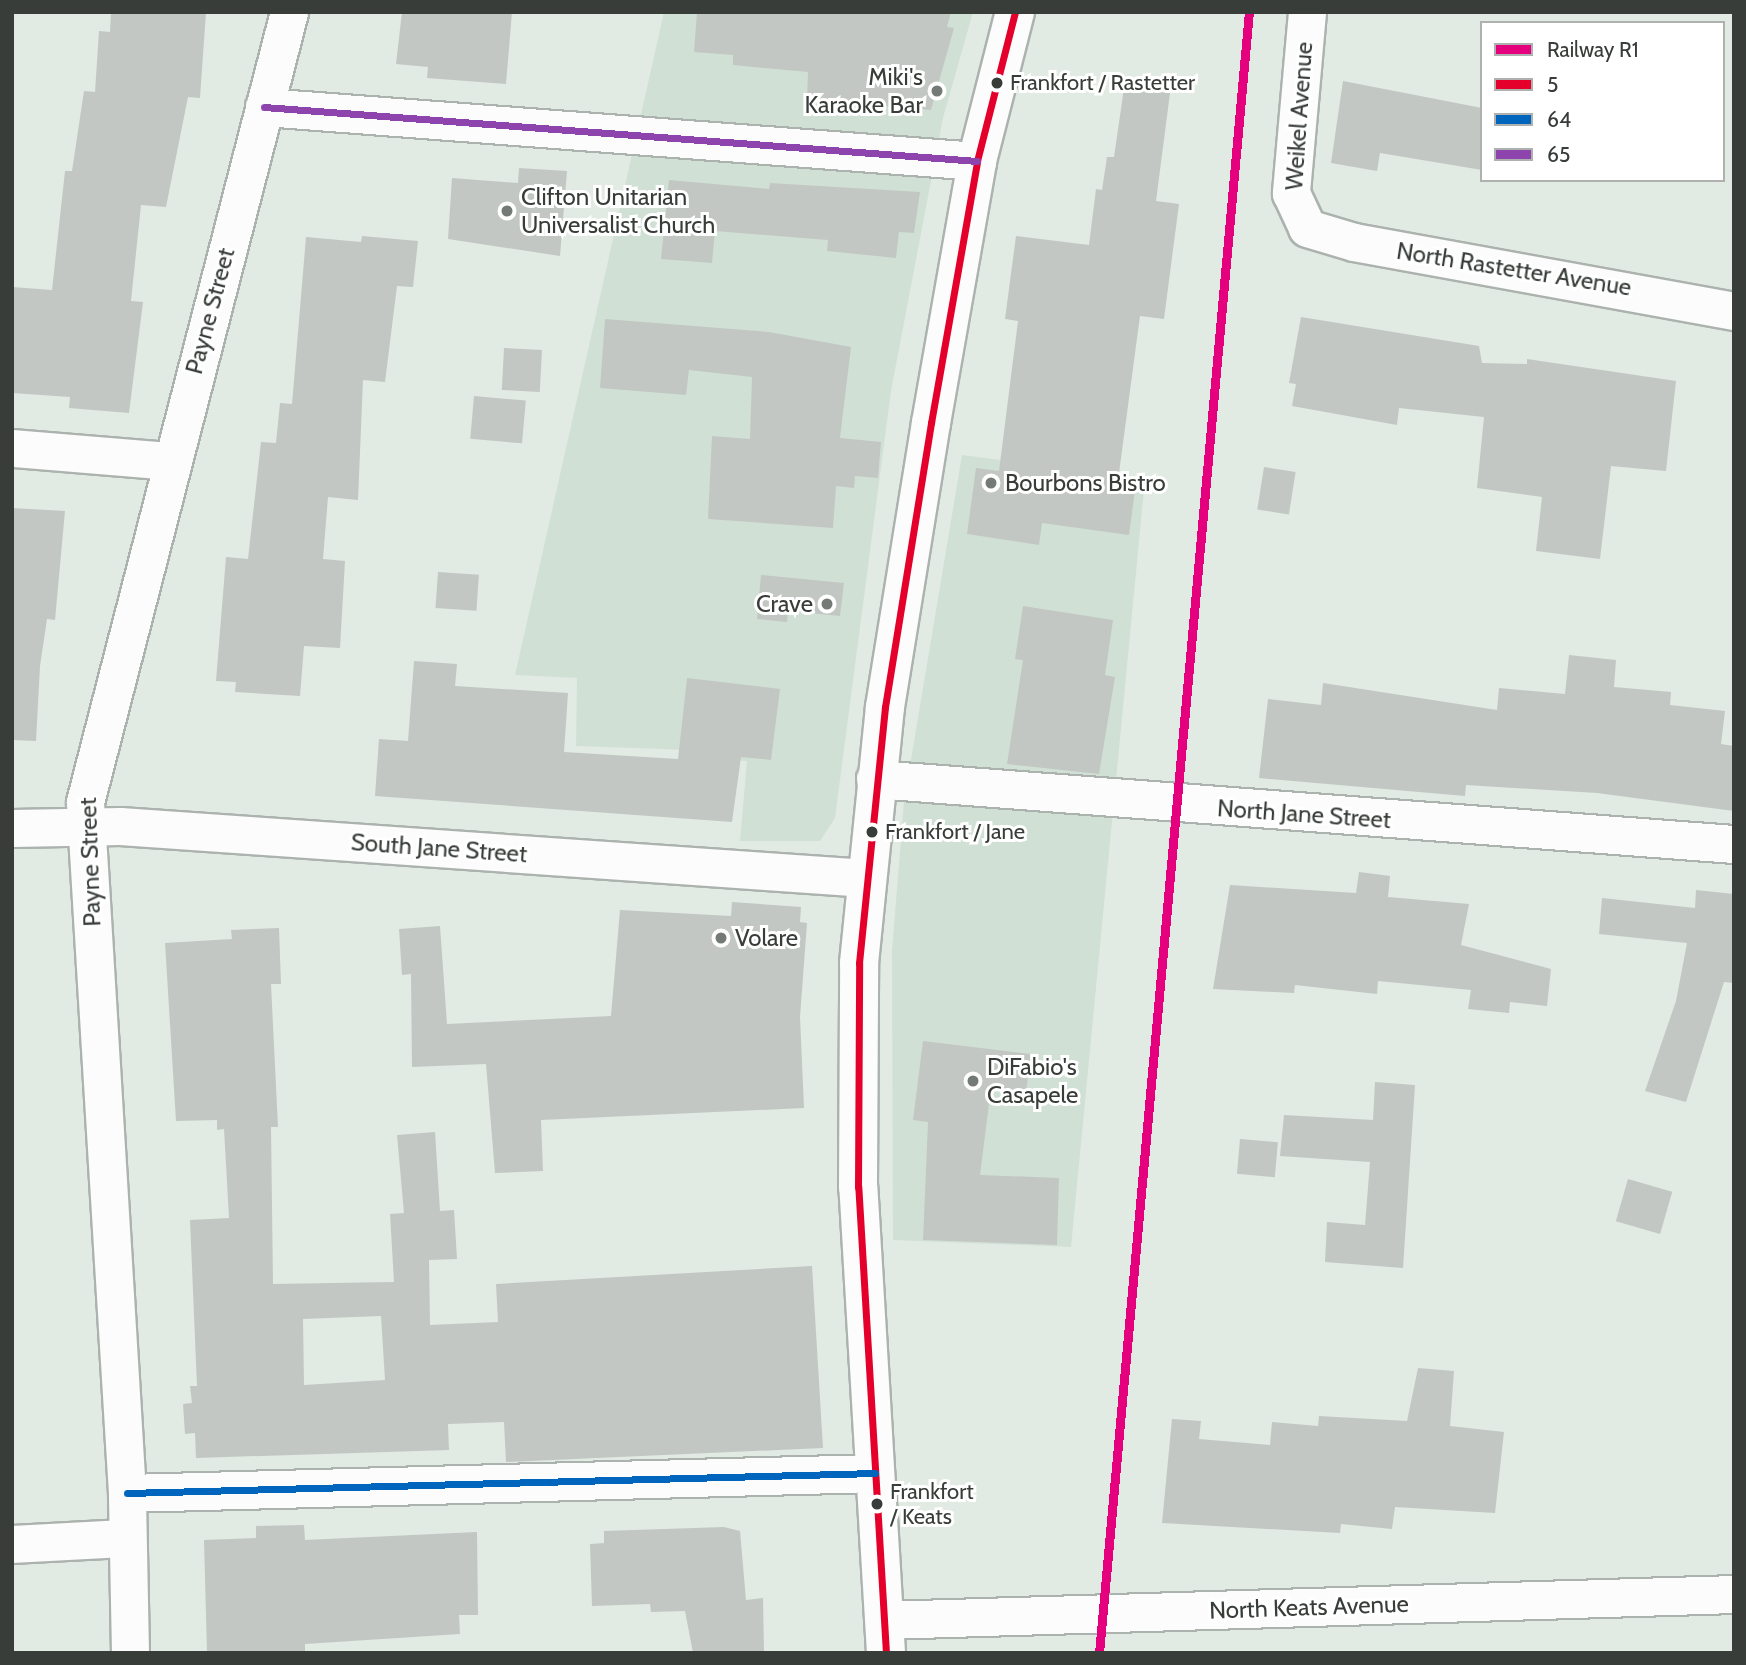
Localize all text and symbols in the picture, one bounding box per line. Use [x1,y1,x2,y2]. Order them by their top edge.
legend [1480,21,1725,182]
text: Railway R1 [1547,37,1639,62]
street label: Weikel Avenue [1279,41,1319,191]
place label: Miki's Karaoke Bar [804,63,923,119]
place label: Frankfort / Rastetter [1010,70,1195,96]
text: 5 [1547,72,1558,97]
marker: Frankfort / Rastetter [990,76,1004,90]
marker: Miki's Karaoke Bar [929,83,945,99]
text: 64 [1547,107,1571,132]
text: 65 [1547,142,1570,167]
place label: Clifton Unitarian Universalist Church [521,183,715,239]
marker: Clifton Unitarian Universalist Church [499,203,515,219]
street label: North Rastetter Avenue [1395,236,1633,302]
street label: Payne Street [179,245,241,377]
place label: Bourbons Bistro [1005,469,1166,497]
marker: Bourbons Bistro [983,475,999,491]
place label: Crave [756,590,813,618]
marker: Crave [819,596,835,612]
street label: North Jane Street [1216,794,1392,834]
street label: Payne Street [73,797,107,927]
place label: Frankfort / Jane [885,819,1025,845]
marker: Frankfort / Jane [865,825,879,839]
street label: South Jane Street [350,827,528,869]
place label: Volare [735,924,798,952]
marker: Volare [713,930,729,946]
place label: DiFabio's Casapele [987,1053,1078,1109]
marker: DiFabio's Casapele [965,1073,981,1089]
place label: Frankfort / Keats [890,1478,974,1530]
marker: Frankfort / Keats [870,1497,884,1511]
street label: North Keats Avenue [1209,1589,1409,1625]

